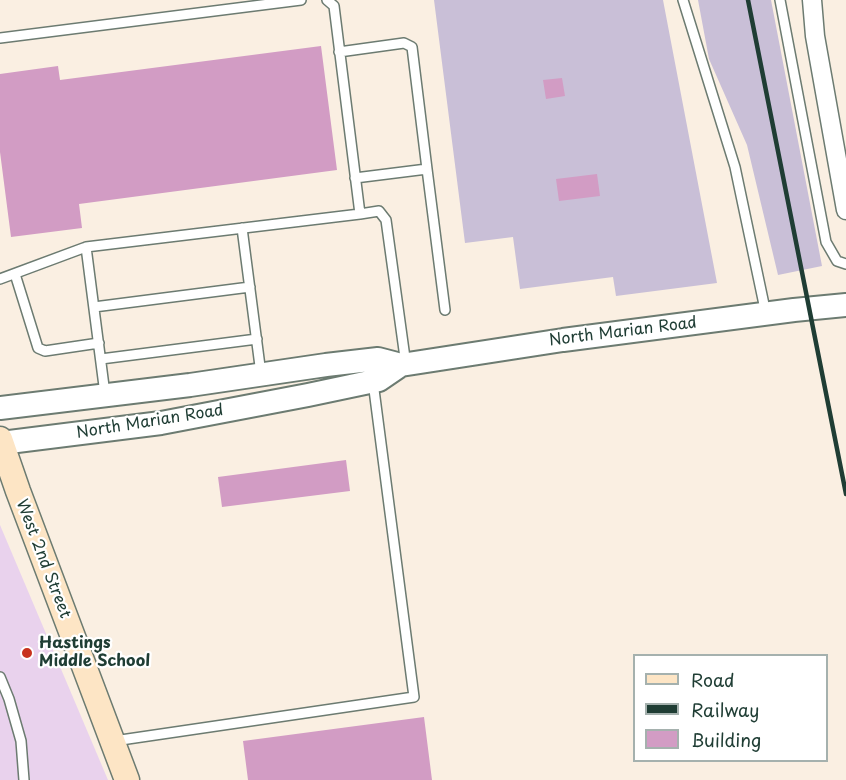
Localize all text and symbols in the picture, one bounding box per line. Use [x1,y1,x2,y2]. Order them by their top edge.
street label: North Marian Road [548,313,698,351]
street label: North Marian Road [75,401,225,443]
street label: West 2nd Street [11,497,75,621]
place label: Hastings Middle School [39,634,150,672]
marker: Hastings Middle School [20,646,34,660]
legend [633,654,828,762]
text: Road [691,666,735,693]
text: Railway [691,696,759,723]
text: Building [691,726,761,753]

